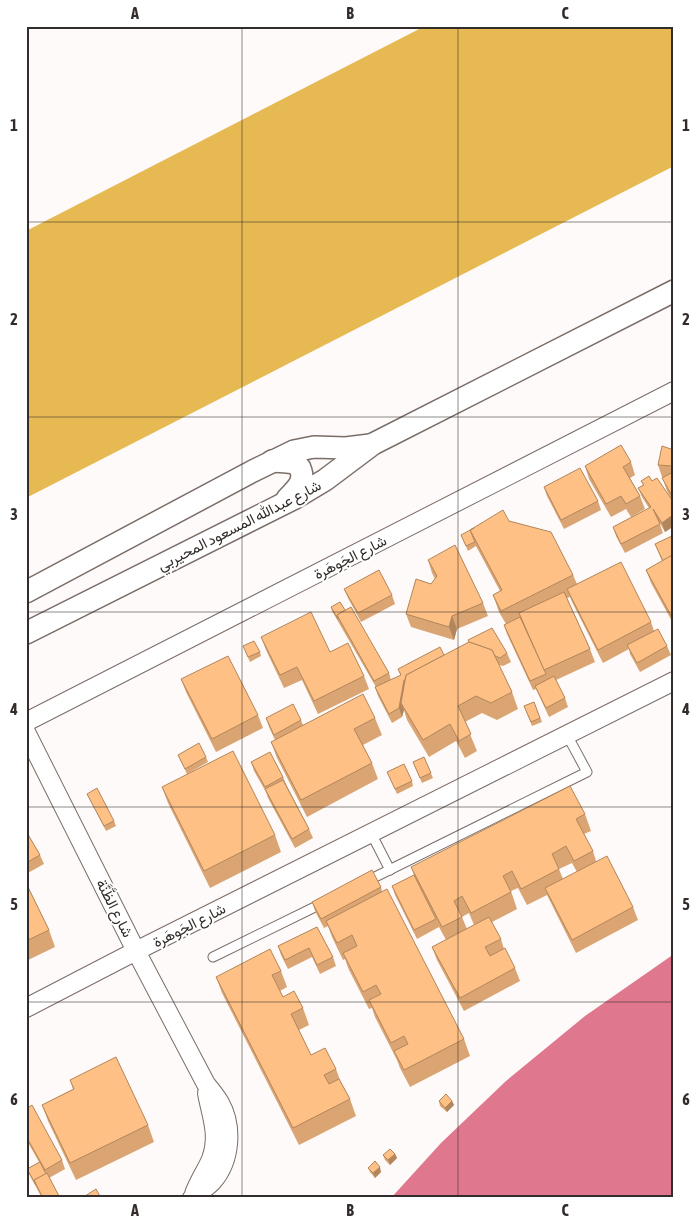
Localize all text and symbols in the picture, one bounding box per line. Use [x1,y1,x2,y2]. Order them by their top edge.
text: A [130,4,139,22]
text: B [346,4,354,22]
text: C [561,4,569,22]
text: 1 [10,116,18,134]
text: 1 [682,116,690,134]
text: 2 [10,310,18,328]
text: 2 [682,310,690,328]
street label: شارع عبدالله المسعود المحيربي [154,476,326,578]
text: 3 [10,505,18,523]
text: 3 [682,505,690,523]
street label: شارع الجَوهَرة [311,531,391,585]
text: 4 [9,700,18,718]
text: 4 [681,700,690,718]
street label: شارع الظَّنَّة [90,875,139,941]
text: 5 [10,895,18,913]
text: 5 [682,895,690,913]
street label: شارع الجَوهَرة [150,899,230,953]
text: 6 [10,1090,18,1108]
text: 6 [682,1090,690,1108]
text: A [130,1201,139,1219]
text: B [346,1201,354,1219]
text: C [561,1201,569,1219]

